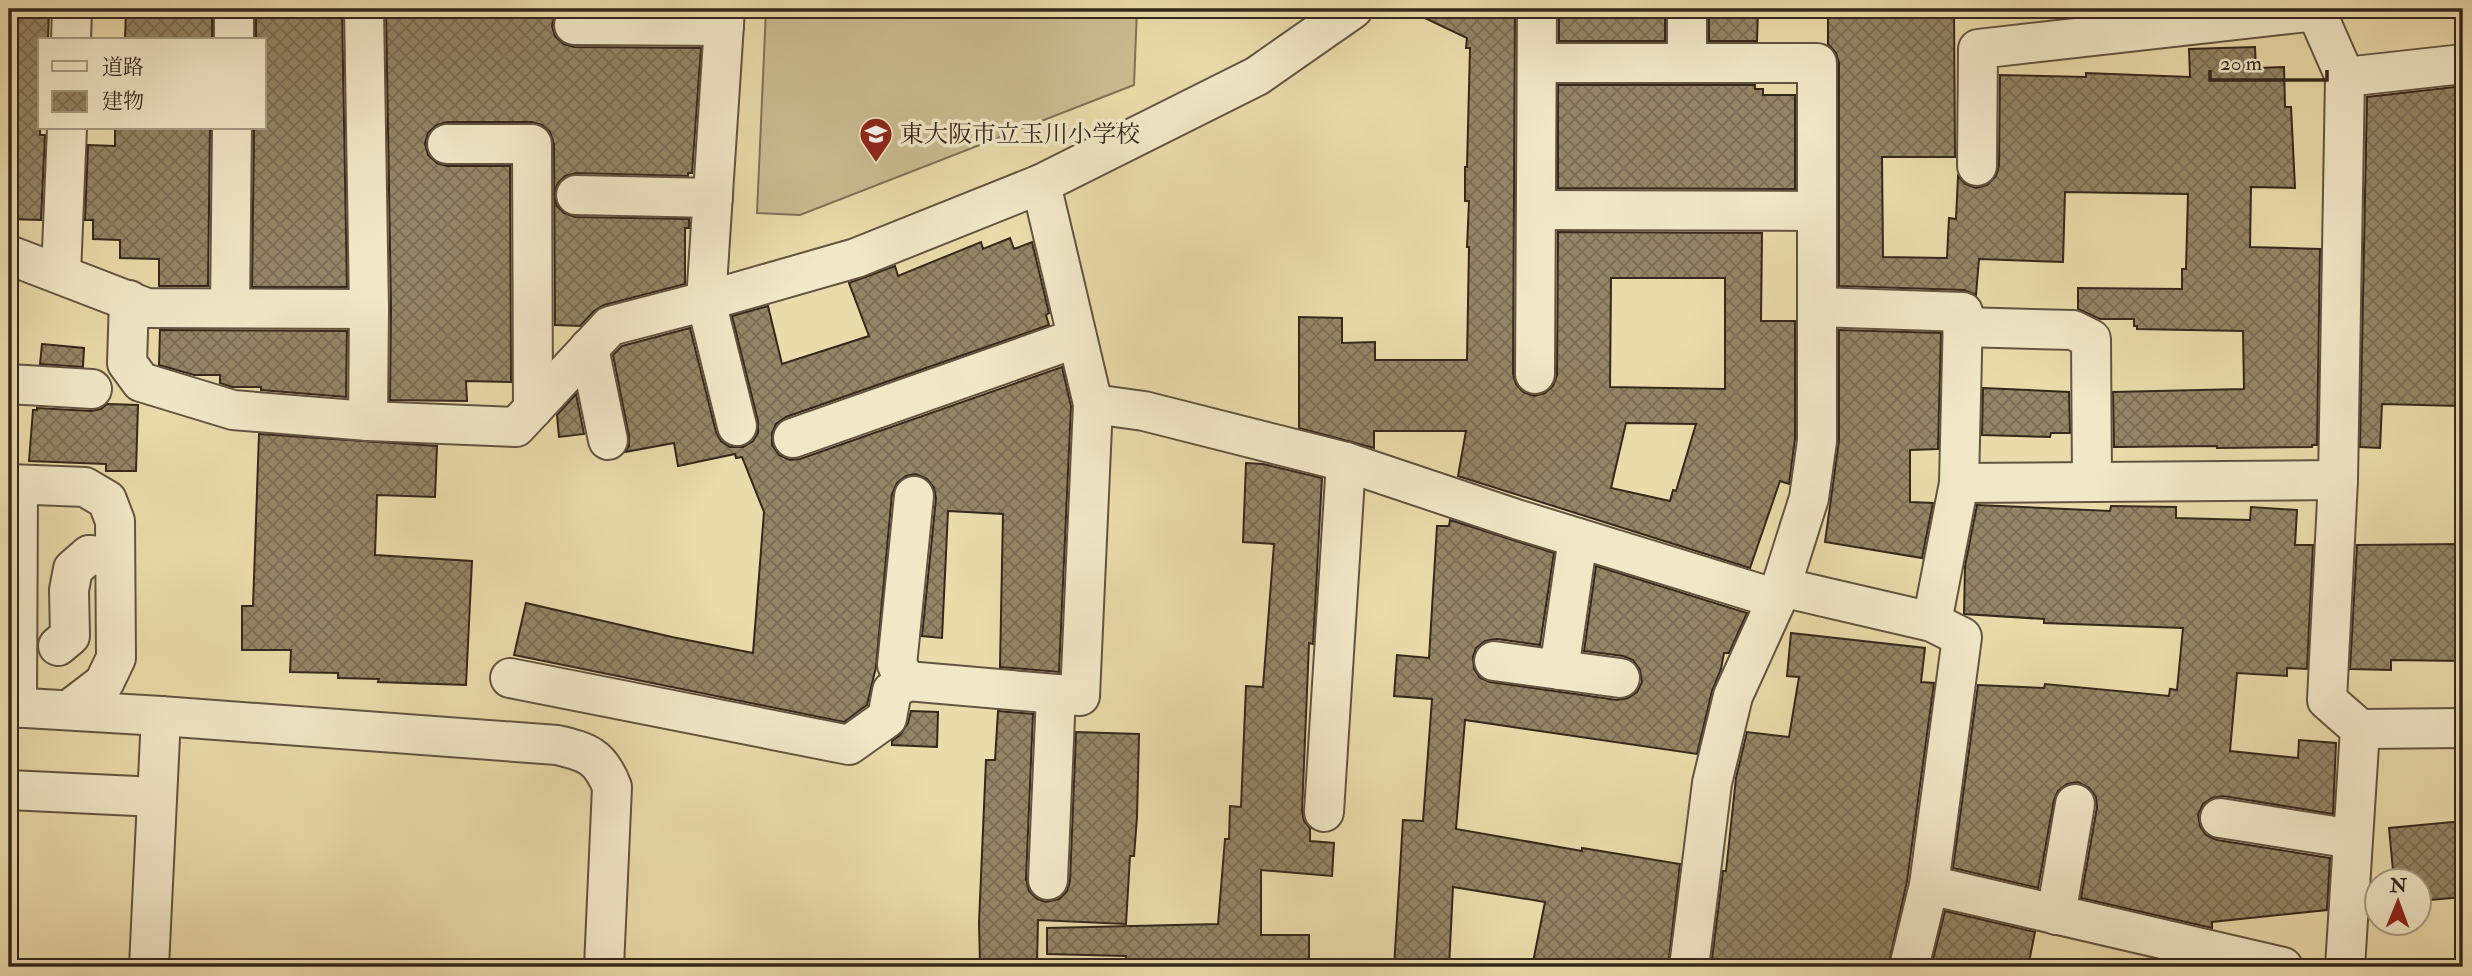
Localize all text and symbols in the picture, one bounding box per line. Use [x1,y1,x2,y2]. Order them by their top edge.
legend [38,38,266,130]
scale bar [2210,38,2327,82]
text: 20 m [2220,50,2262,77]
text: 道路 [102,54,144,81]
text: 建物 [102,88,144,115]
school or university icon: 東大阪市立玉川小学校 [857,115,895,164]
place label: 東大阪市立玉川小学校 [900,119,1140,150]
north arrow [2364,867,2434,937]
text: N [2389,874,2408,898]

